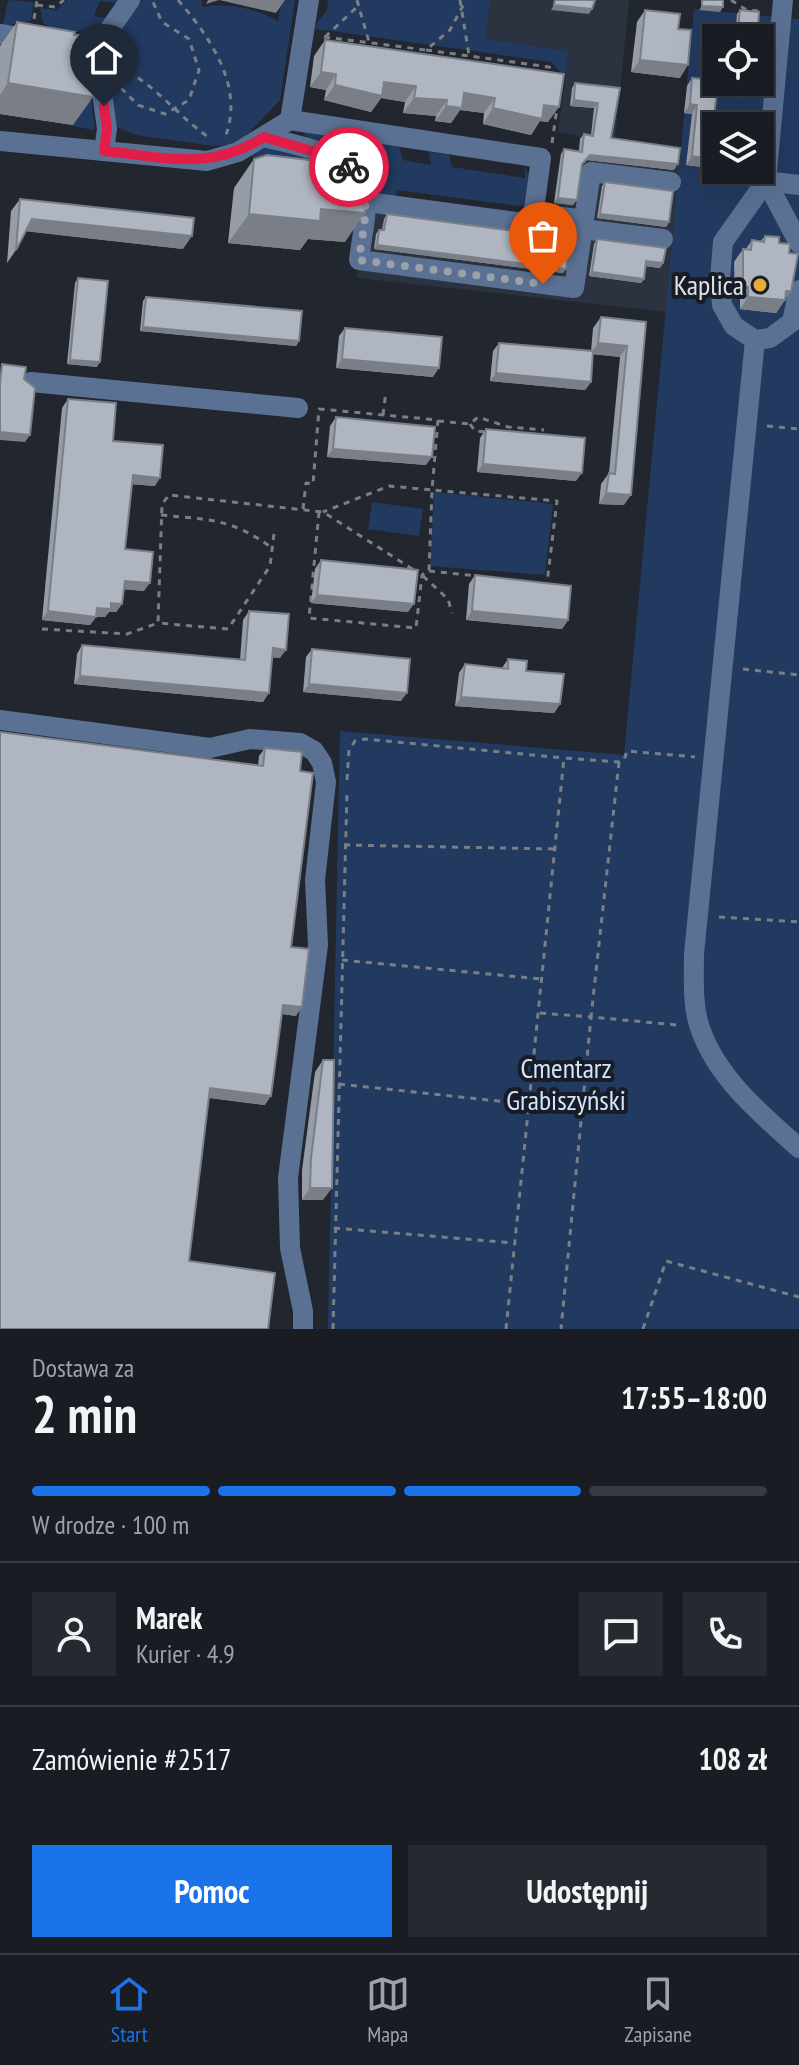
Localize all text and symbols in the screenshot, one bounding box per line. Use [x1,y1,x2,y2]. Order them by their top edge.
pin [70,24,138,106]
map controls [702,24,774,184]
button: locate [702,24,774,96]
icon: home [82,36,126,80]
button: layers [702,112,774,184]
courier [309,127,389,207]
icon: bike [327,145,371,189]
pin [509,202,577,284]
icon: bag [521,214,565,258]
place label: Kaplica [674,266,744,303]
marker: Kaplica [751,276,769,294]
park label: Cmentarz Grabiszyński [506,1049,626,1118]
text: Dostawa za [32,1351,134,1384]
text: 17:55–18:00 [621,1378,767,1417]
text: 2 min [32,1380,137,1447]
text: W drodze · 100 m [32,1508,189,1541]
button: person [32,1592,116,1676]
button: chat [579,1592,663,1676]
button: phone [683,1592,767,1676]
text: Marek [136,1598,202,1637]
text: Kurier · 4.9 [136,1637,235,1670]
text: Zamówienie #2517 [32,1739,231,1778]
text: 108 zł [698,1739,767,1778]
button: Pomoc [32,1845,392,1937]
button: Udostępnij [408,1845,767,1937]
tab: Start [107,1972,151,2048]
tab: Mapa [366,1972,410,2048]
tab: Zapisane [624,1972,692,2048]

